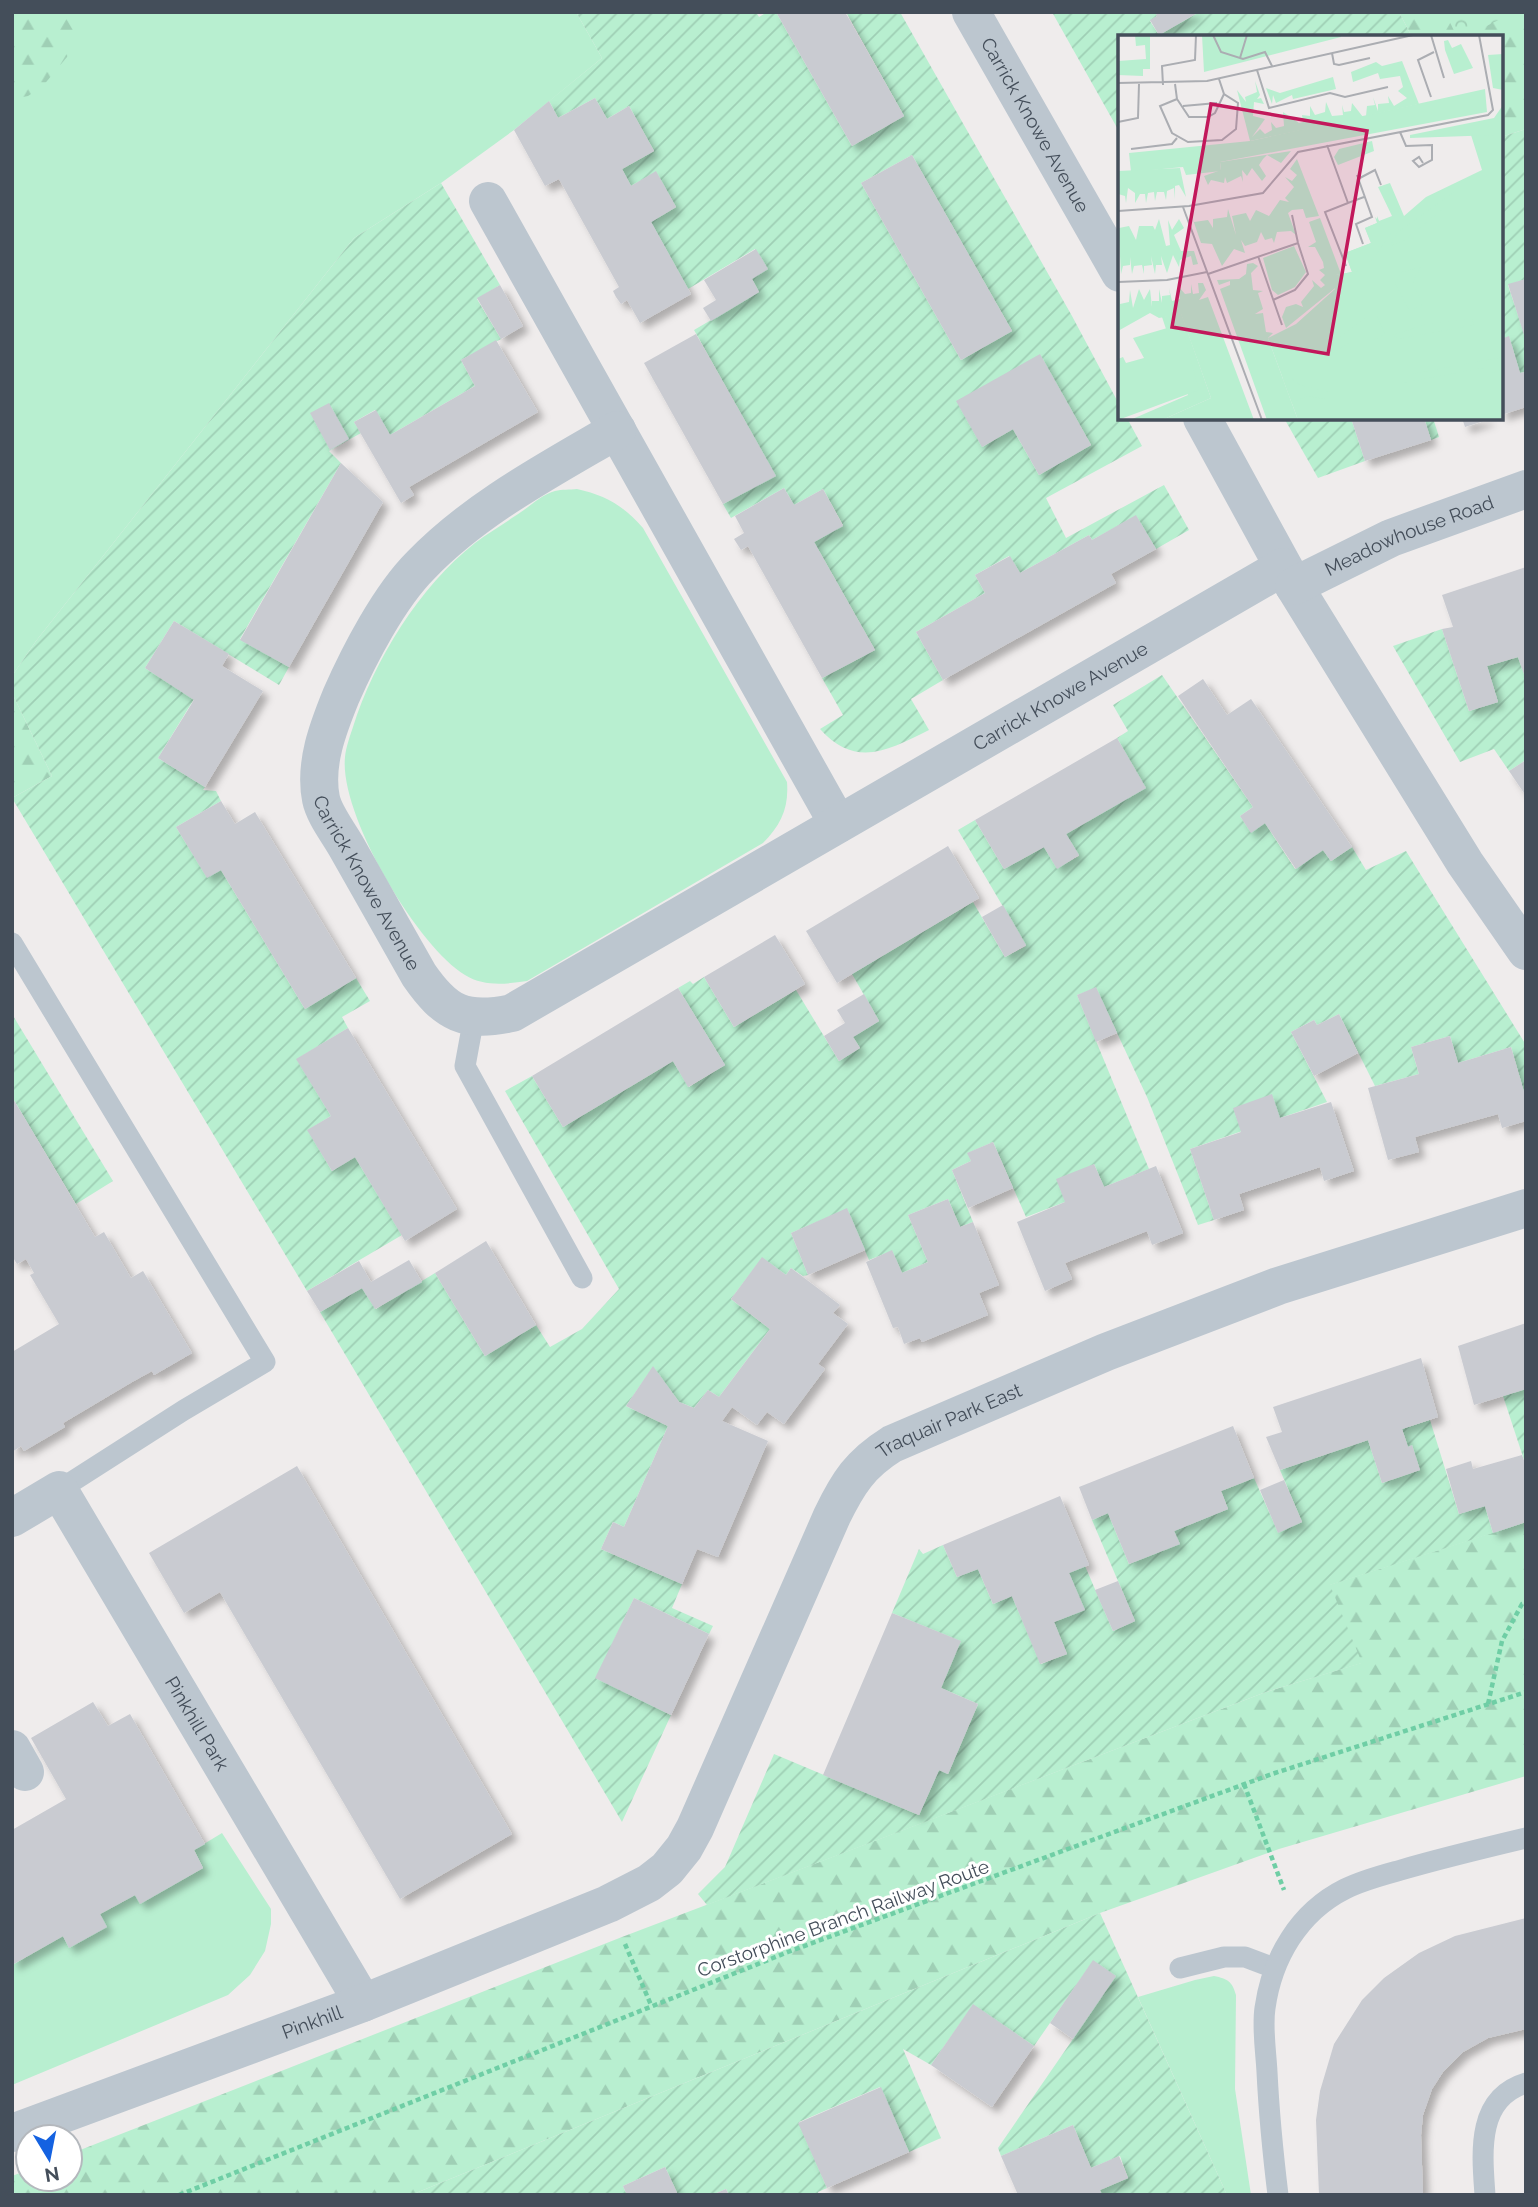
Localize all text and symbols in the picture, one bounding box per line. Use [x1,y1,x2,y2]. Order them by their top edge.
street label: Carrick Knowe Avenue [977,34,1094,216]
inset map [1118,35,1503,420]
street label: Meadowhouse Road [1321,491,1496,580]
street label: Carrick Knowe Avenue [969,637,1151,755]
street label: Carrick Knowe Avenue [309,793,425,974]
street label: Traquair Park East [872,1378,1026,1462]
street label: Pinkhill Park [161,1672,234,1775]
street label: Corstorphine Branch Railway Route [694,1855,992,1981]
street label: Pinkhill [279,2000,346,2043]
north arrow [14,2123,84,2193]
text: N [43,2163,61,2187]

